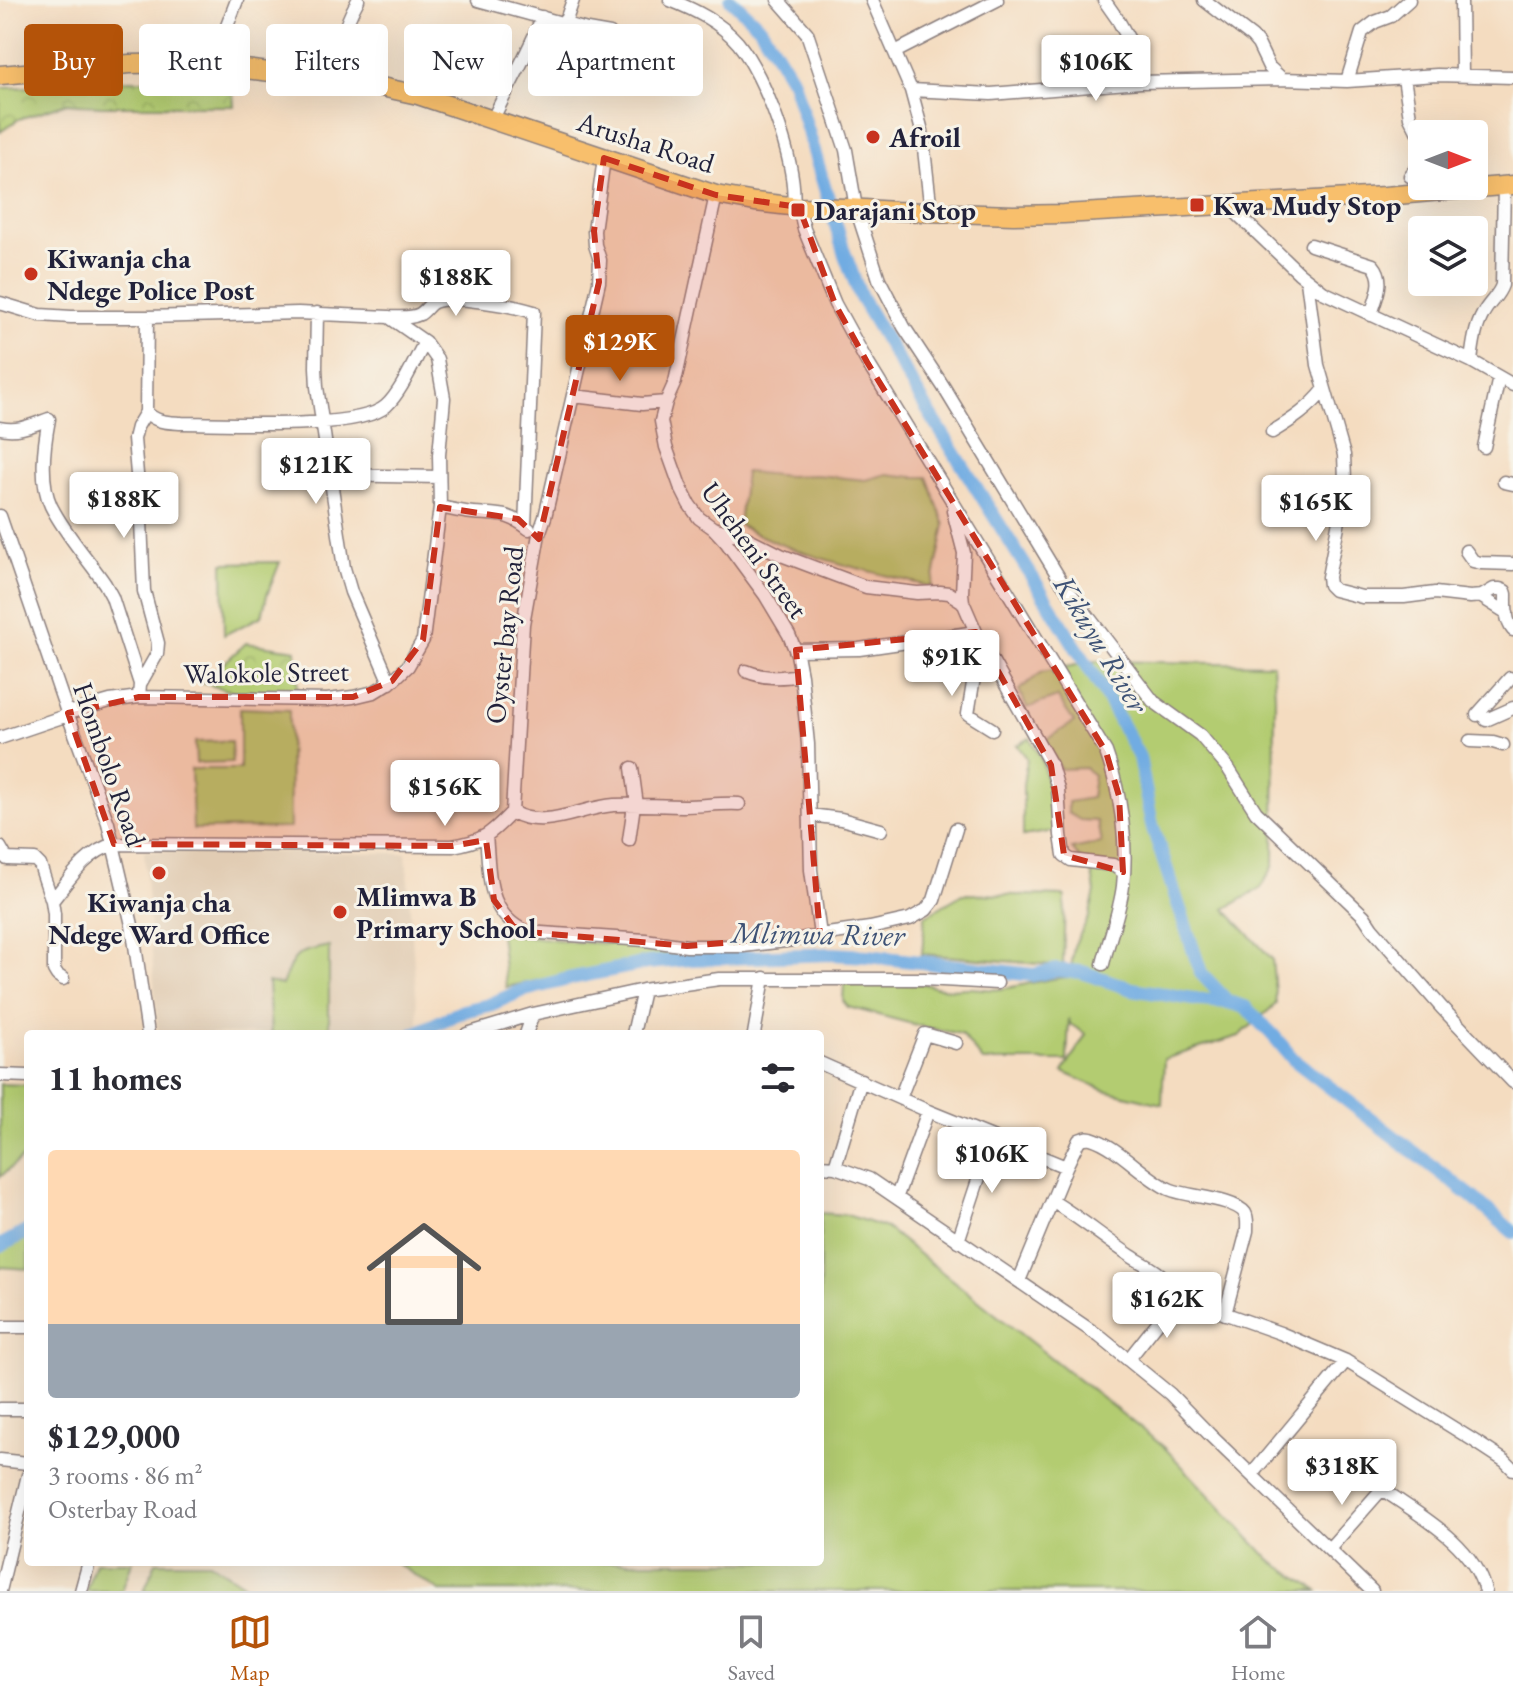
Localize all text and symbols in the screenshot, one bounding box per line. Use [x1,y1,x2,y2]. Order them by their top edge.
chip: Buy [24,24,123,96]
chip: Rent [139,24,250,96]
chip: Filters [266,24,388,96]
chip: New [404,24,512,96]
chip: Apartment [528,24,703,96]
pin: $106K [1040,35,1152,103]
text: $106K [1059,44,1133,78]
street label: Arusha Road [572,103,720,181]
place label: Afroil [888,119,961,155]
north arrow [1408,120,1488,200]
map controls [1408,120,1488,296]
marker: Afroil [864,128,882,146]
place label: Kwa Mudy Stop [1213,187,1401,223]
place label: Darajani Stop [814,192,976,228]
marker: Kwa Mudy Stop [1188,196,1206,214]
marker: Darajani Stop [789,201,807,219]
button: layers [1408,216,1488,296]
place label: Kiwanja cha Ndege Police Post [47,240,255,308]
pin: $188K [400,250,512,318]
text: $188K [419,259,493,293]
marker: Kiwanja cha Ndege Police Post [22,265,40,283]
pin: $129K [564,315,676,383]
text: $129K [583,324,657,358]
pin: $121K [260,438,372,506]
text: $121K [279,447,353,481]
pin: $188K [68,472,180,540]
street label: Uheheni Street [693,475,817,626]
pin: $165K [1260,475,1372,543]
text: $188K [87,481,161,515]
text: $165K [1279,484,1353,518]
street label: Oyster bay Road [477,544,531,726]
water label: Kikuyu River [1045,567,1159,721]
pin: $91K [905,630,999,698]
text: $91K [922,639,982,673]
street label: Walokole Street [183,653,349,691]
street label: Hombolo Road [65,677,155,851]
pin: $156K [389,760,501,828]
text: $156K [408,769,482,803]
marker: Kiwanja cha Ndege Ward Office [150,864,168,882]
place label: Mlimwa B Primary School [356,878,536,946]
place label: Kiwanja cha Ndege Ward Office [48,884,270,952]
marker: Mlimwa B Primary School [331,903,349,921]
water label: Mlimwa River [729,912,907,955]
text: 11 homes [48,1056,182,1100]
icon: filters [756,1056,800,1100]
pin: $106K [936,1127,1048,1195]
text: $106K [955,1136,1029,1170]
icon: home [352,1202,496,1346]
pin: $162K [1111,1272,1223,1340]
text: $162K [1130,1281,1204,1315]
text: $129,000 [48,1414,180,1458]
pin: $318K [1286,1439,1398,1507]
text: $318K [1305,1448,1379,1482]
text: 3 rooms · 86 m² [48,1458,203,1492]
text: Osterbay Road [48,1492,197,1526]
tab: Map [228,1610,272,1687]
tab: Saved [728,1610,775,1687]
tab: Home [1231,1610,1285,1687]

